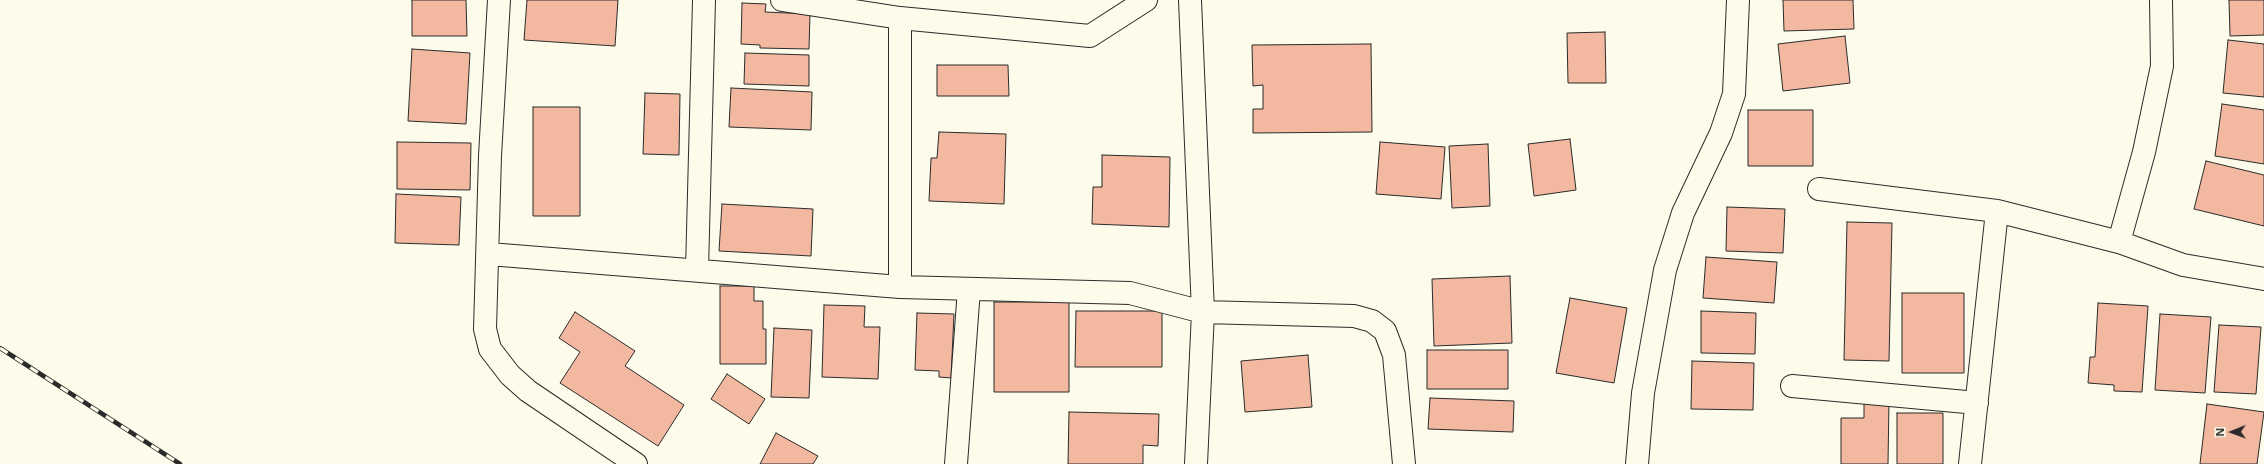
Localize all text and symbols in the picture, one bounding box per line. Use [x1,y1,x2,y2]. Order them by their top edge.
north arrow [2212,412,2252,452]
text: N [2212,428,2227,437]

